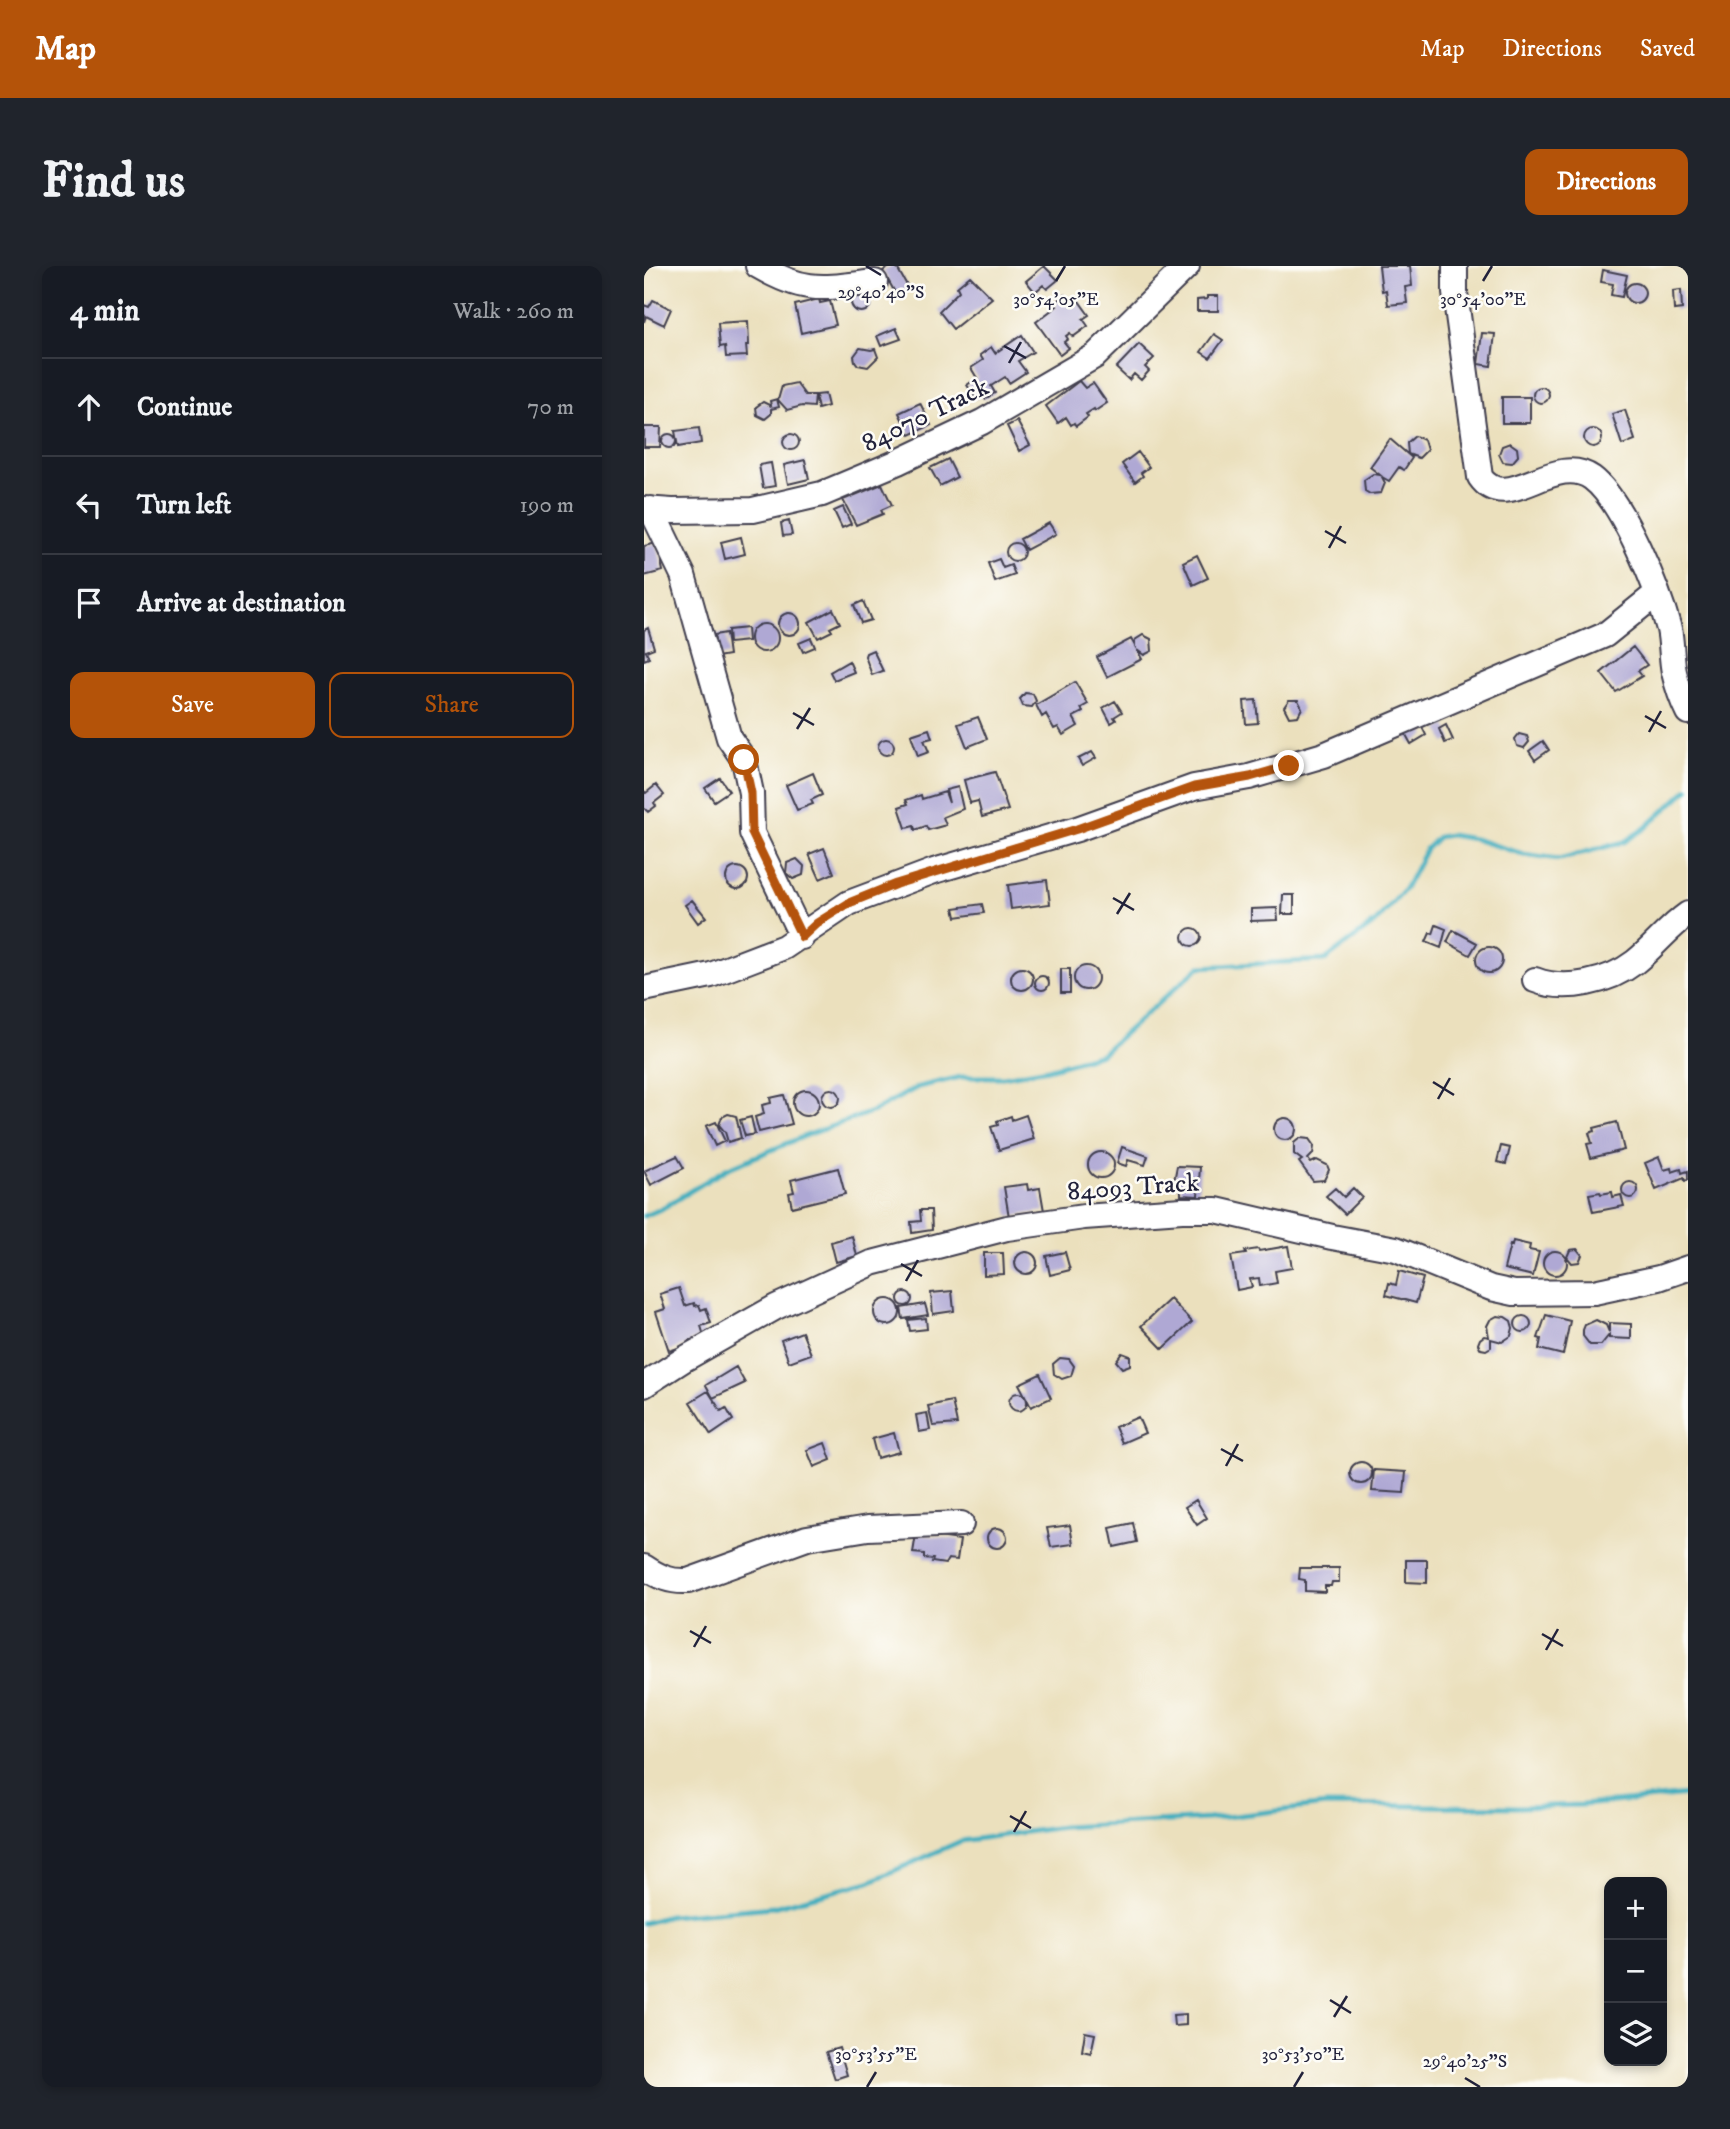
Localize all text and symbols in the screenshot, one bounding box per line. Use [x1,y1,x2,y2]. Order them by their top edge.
text: Map [35,29,96,70]
text: Map [1420,34,1465,64]
text: Directions [1503,34,1602,64]
text: Saved [1640,34,1695,64]
button: Directions [1525,149,1688,215]
text: Find us [42,151,185,213]
text: 29°40'40"S [838,282,924,304]
text: 30°54'05"E [1013,289,1099,311]
text: 30°54'00"E [1440,289,1526,311]
text: 4 min [70,293,140,330]
text: Walk · 260 m [453,297,574,326]
street label: 84070 Track [857,370,995,460]
icon: ahead [70,388,108,426]
text: Continue [137,391,232,424]
text: 70 m [527,393,574,422]
icon: left [70,486,108,524]
text: Turn left [137,489,231,522]
text: 190 m [520,491,574,520]
icon: arrive [70,584,108,622]
text: Arrive at destination [137,587,346,620]
button: Save [70,672,315,738]
button: Share [329,672,574,738]
route start [728,744,759,775]
route end [1273,750,1304,781]
street label: 84093 Track [1066,1166,1200,1209]
map controls [1604,1877,1667,2066]
button: + [1604,1877,1667,1940]
button: − [1604,1940,1667,2003]
button: layers [1604,2003,1667,2066]
text: 30°53'55"E [835,2044,917,2066]
text: 30°53'50"E [1262,2044,1345,2066]
text: 29°40'25"S [1423,2051,1507,2073]

